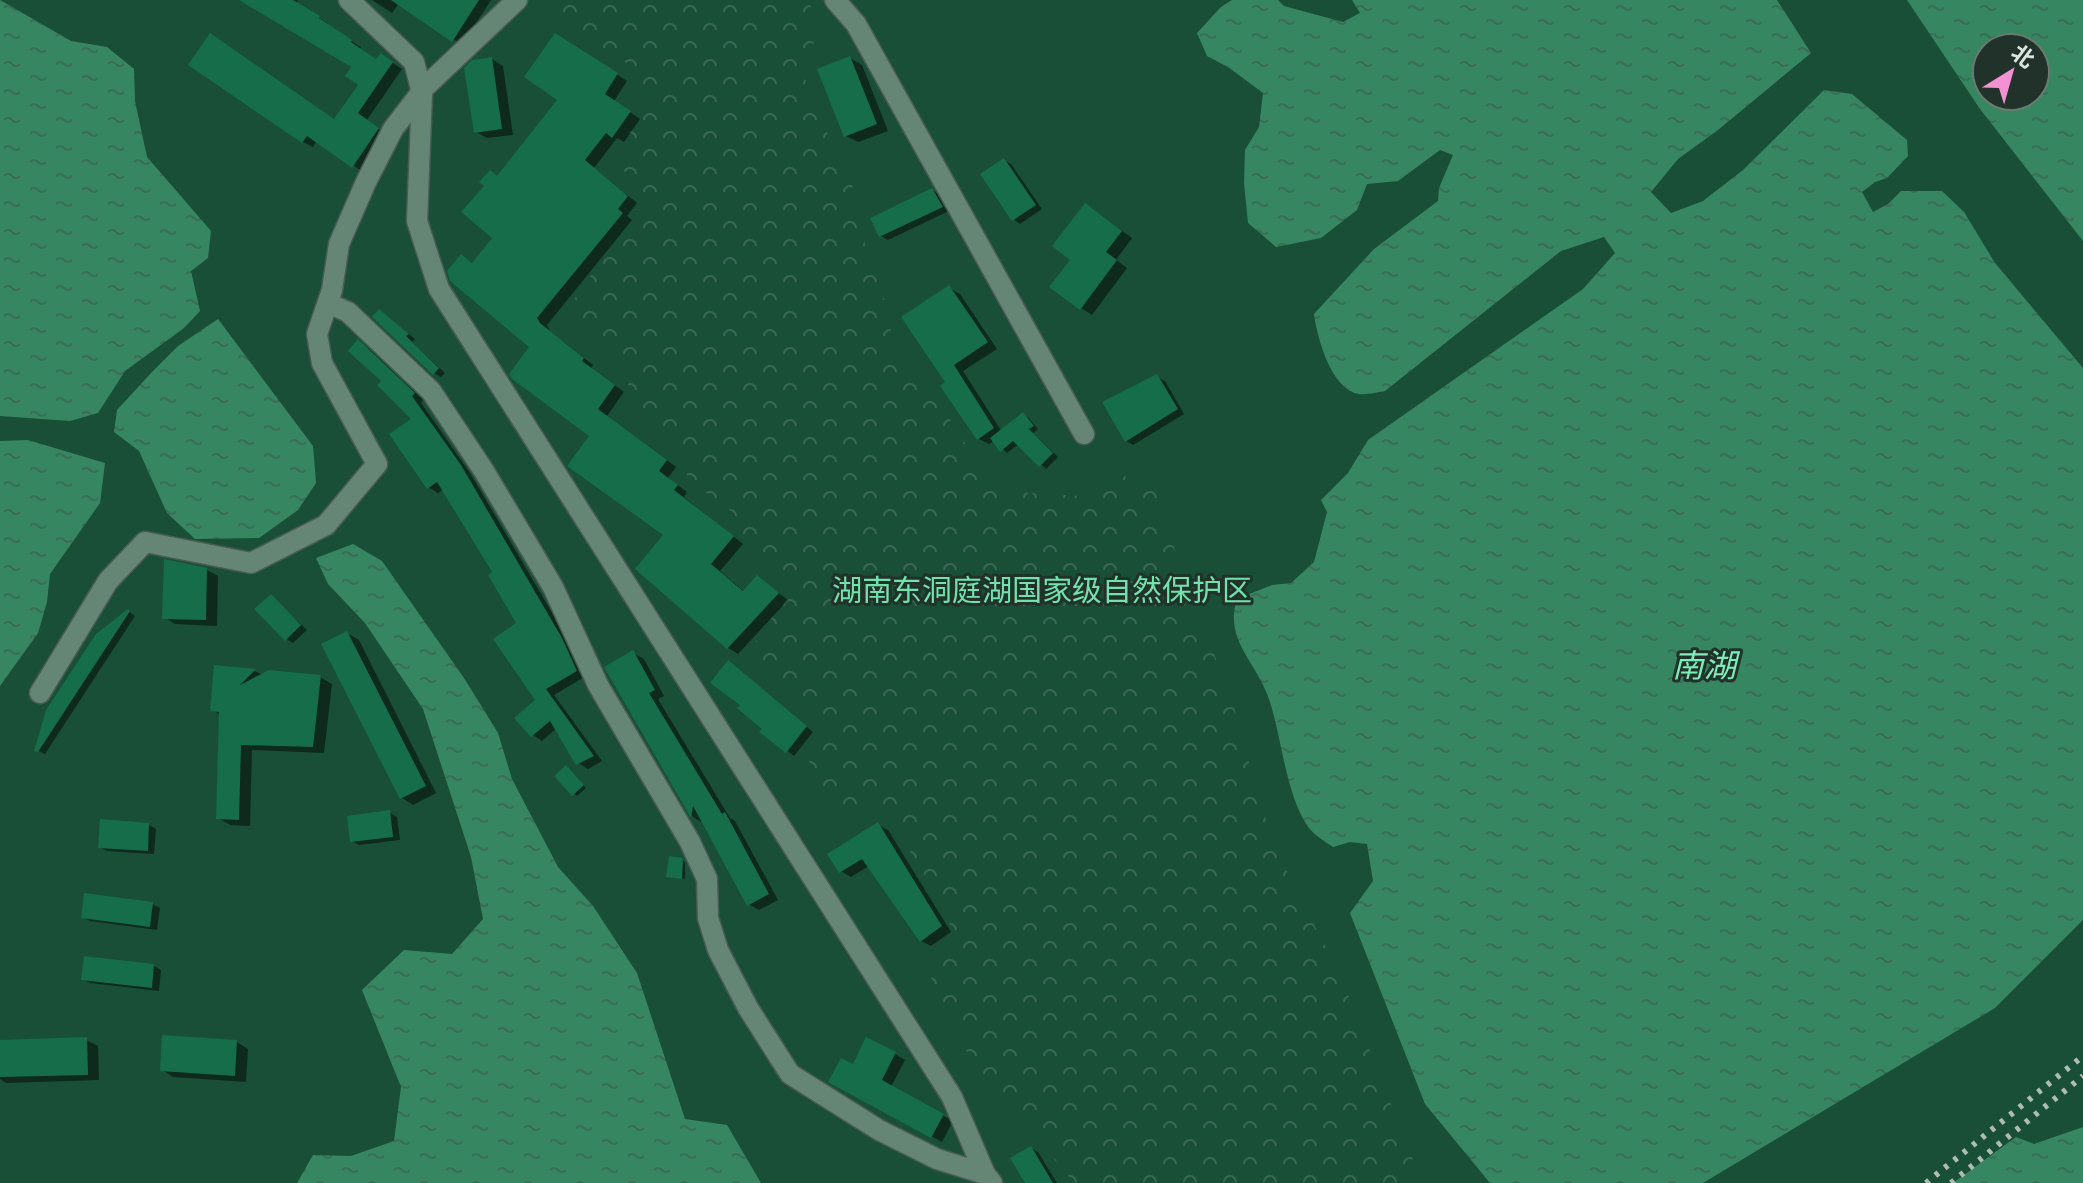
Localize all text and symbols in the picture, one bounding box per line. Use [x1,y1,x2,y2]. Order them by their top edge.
north arrow [1971,32,2051,112]
text: 北 [2005,40,2039,75]
park label: 湖南东洞庭湖国家级自然保护区 [832,574,1252,610]
water label: 南湖 [1672,648,1741,687]

